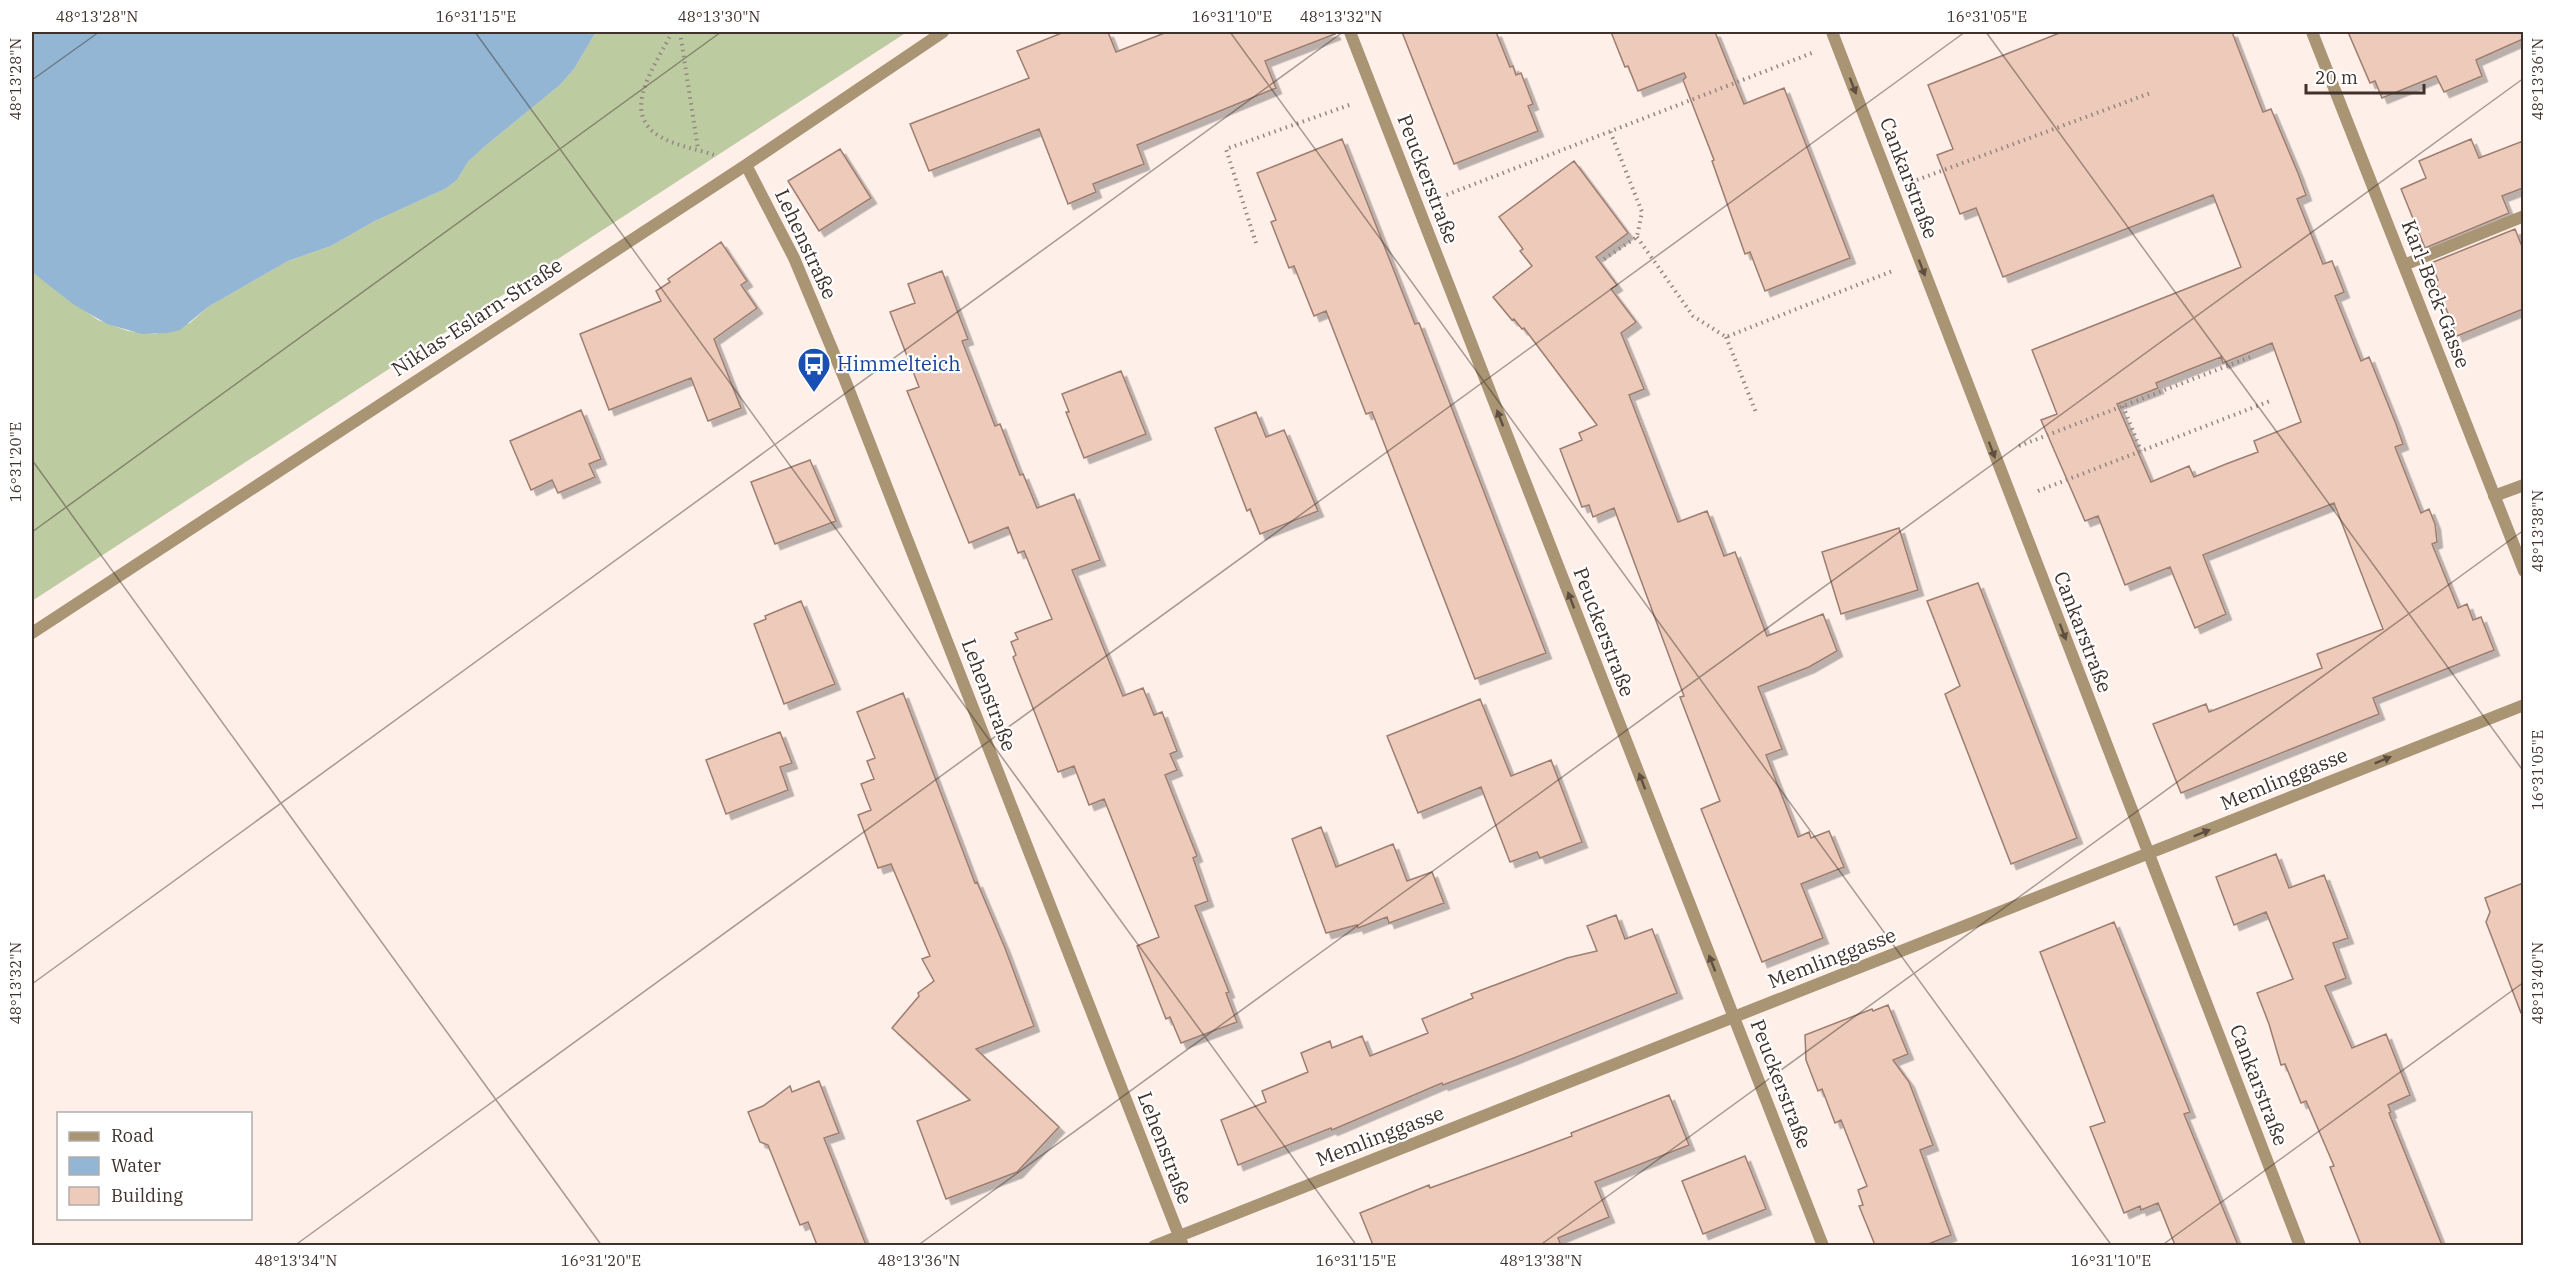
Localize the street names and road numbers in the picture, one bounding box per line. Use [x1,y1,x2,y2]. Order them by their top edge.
street label: Peuckerstraße [1391,110,1466,247]
street label: Cankarstraße [1874,113,1945,242]
street label: Lehenstraße [769,184,844,303]
street label: Karl-Beck-Gasse [2396,216,2477,372]
street label: Niklas-Eslarn-Straße [386,251,567,382]
street label: Peuckerstraße [1567,563,1642,700]
street label: Cankarstraße [2048,567,2119,696]
street label: Lehenstraße [956,635,1023,755]
street label: Memlinggasse [2216,741,2351,816]
street label: Memlinggasse [1764,921,1900,994]
street label: Peuckerstraße [1744,1015,1819,1152]
street label: Cankarstraße [2224,1020,2295,1149]
street label: Lehenstraße [1132,1088,1199,1208]
street label: Memlinggasse [1312,1099,1448,1172]

